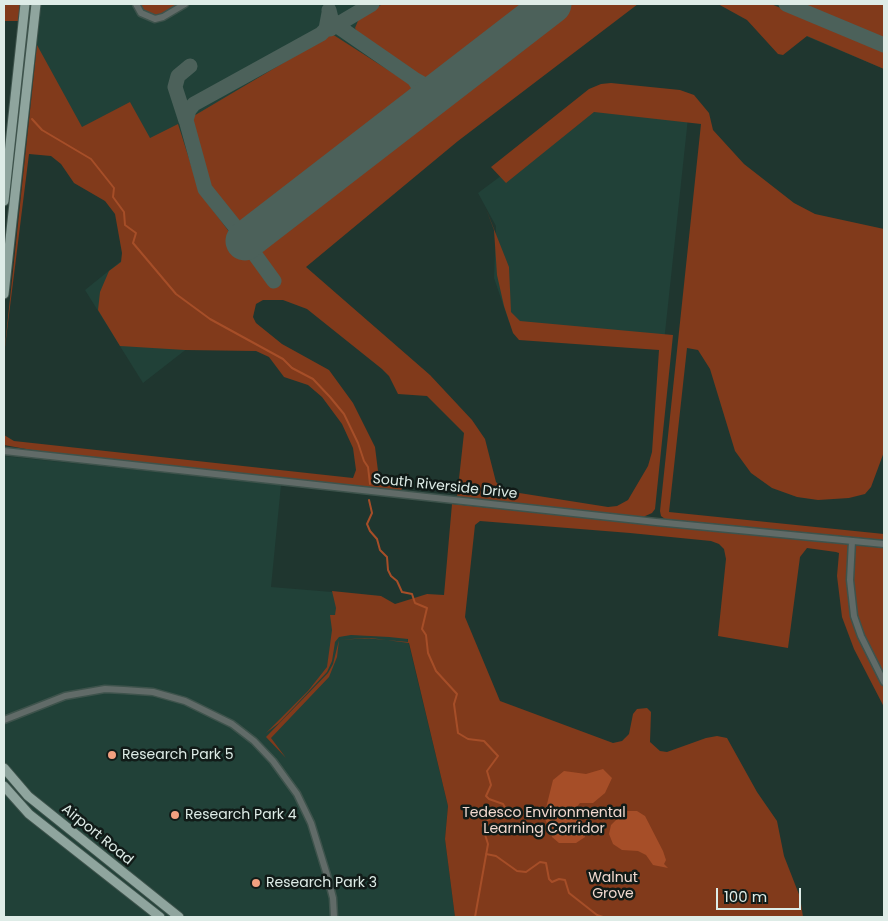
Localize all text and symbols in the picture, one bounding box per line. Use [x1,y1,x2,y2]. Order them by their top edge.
street label: South Riverside Drive [372,471,518,503]
place label: Research Park 5 [122,747,234,763]
marker: Research Park 5 [106,749,118,761]
street label: Airport Road [58,801,136,869]
park label: Tedesco Environmental Learning Corridor [462,805,626,838]
place label: Research Park 4 [185,807,297,823]
marker: Research Park 4 [169,809,181,821]
park label: Walnut Grove [588,870,638,902]
place label: Research Park 3 [266,875,377,891]
marker: Research Park 3 [250,877,262,889]
scale bar [718,878,803,910]
text: 100 m [724,886,767,907]

